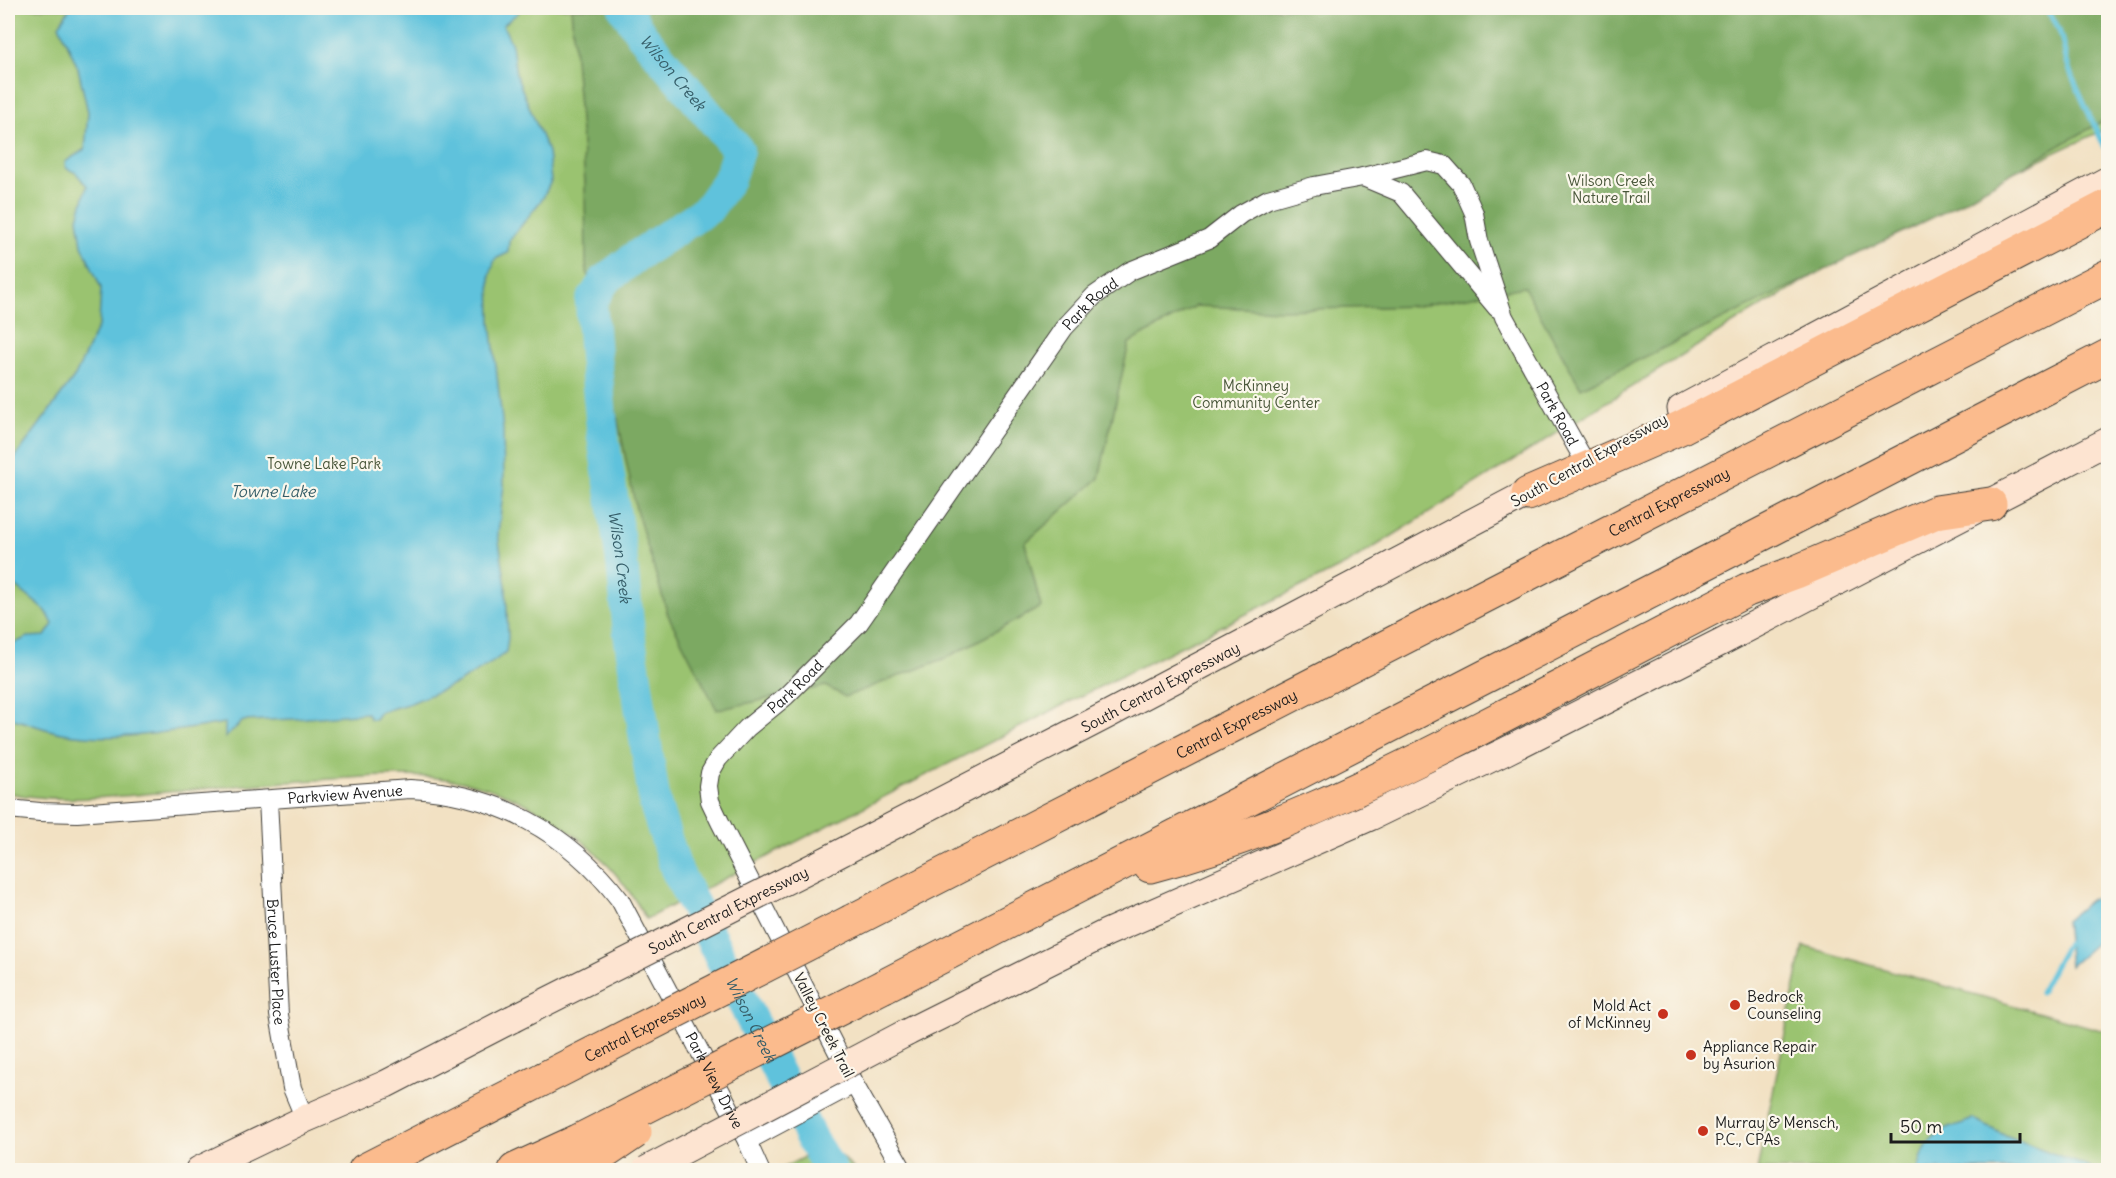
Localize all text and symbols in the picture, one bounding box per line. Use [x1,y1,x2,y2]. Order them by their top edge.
water label: Wilson Creek [636,30,712,116]
park label: Wilson Creek Nature Trail [1567,171,1655,207]
street label: Park Road [1058,273,1122,334]
park label: McKinney Community Center [1192,376,1320,412]
street label: Park Road [1533,378,1583,449]
street label: South Central Expressway [1508,409,1670,511]
park label: Towne Lake Park [267,454,381,473]
street label: Central Expressway [1605,463,1733,539]
water label: Towne Lake [231,481,317,501]
water label: Wilson Creek [604,509,636,606]
street label: South Central Expressway [1078,638,1242,736]
street label: Park Road [763,655,827,717]
street label: Central Expressway [1173,685,1301,761]
street label: Parkview Avenue [287,780,403,807]
street label: South Central Expressway [645,862,811,958]
street label: Bruce Luster Place [264,898,290,1026]
street label: Valley Creek Trail [789,969,859,1081]
water label: Wilson Creek [722,973,782,1067]
place label: Bedrock Counseling [1747,987,1821,1023]
street label: Central Expressway [581,988,708,1066]
place label: Mold Act of McKinney [1568,996,1651,1032]
marker: Bedrock Counseling [1728,998,1742,1012]
marker: Mold Act of McKinney [1656,1007,1670,1021]
street label: Park View Drive [682,1028,748,1131]
place label: Appliance Repair by Asurion [1703,1037,1817,1073]
marker: Appliance Repair by Asurion [1684,1048,1698,1062]
scale bar [1891,1106,2020,1144]
place label: Murray & Mensch, P.C., CPAs [1715,1113,1839,1149]
text: 50 m [1900,1115,1942,1138]
marker: Murray & Mensch, P.C., CPAs [1696,1124,1710,1138]

